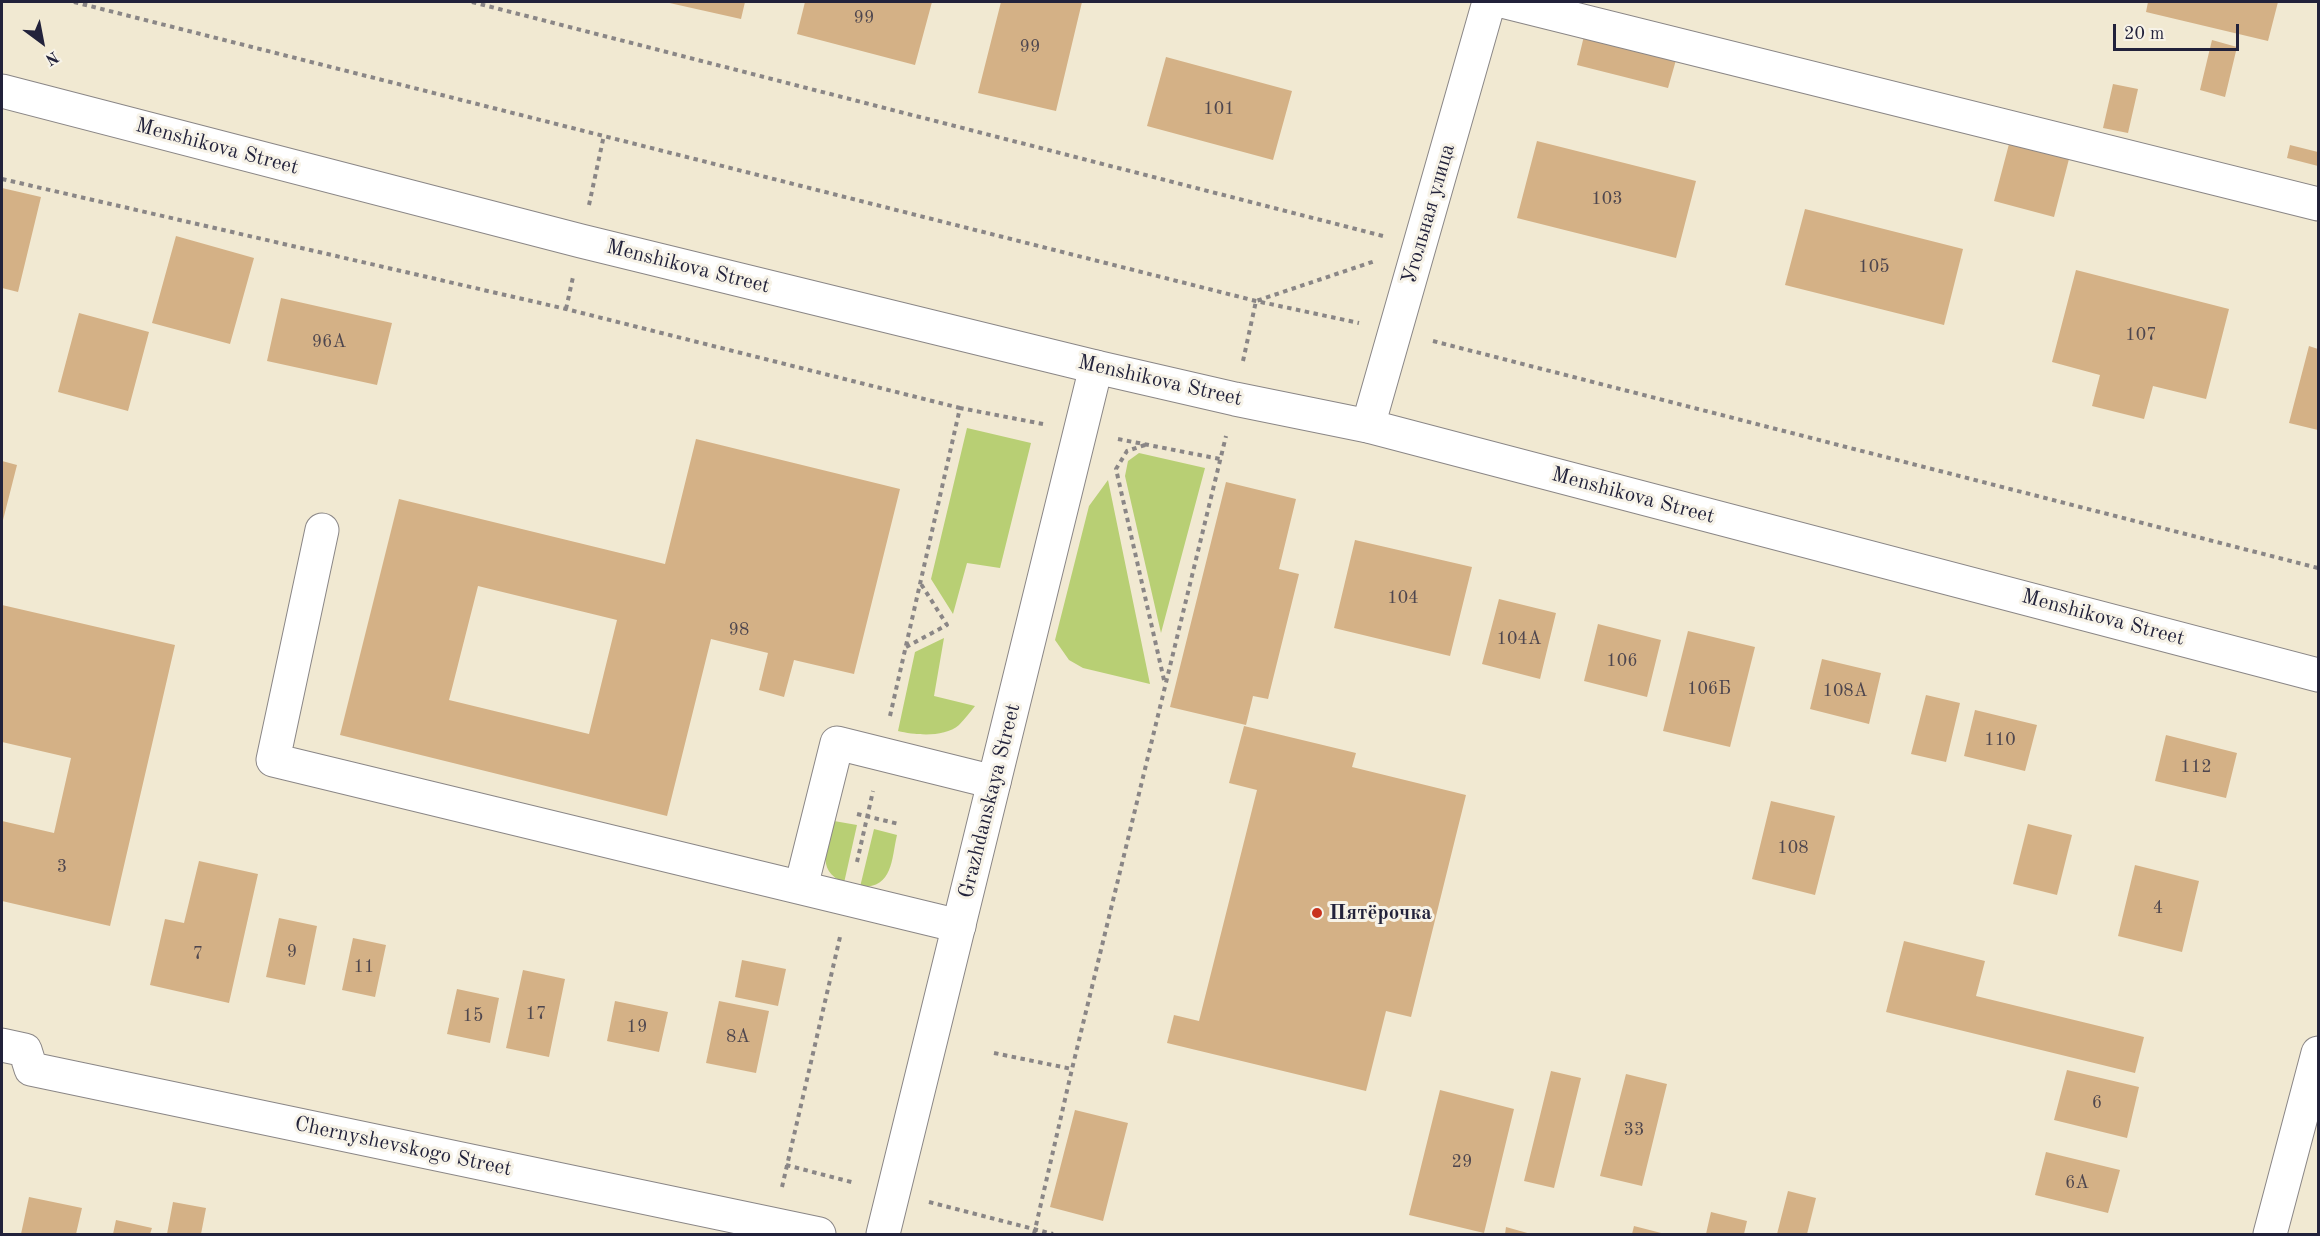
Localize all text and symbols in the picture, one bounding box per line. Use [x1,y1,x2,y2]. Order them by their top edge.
house number: 99 [854,7,874,29]
north arrow [12,12,72,72]
scale bar [2116,12,2242,50]
text: 20 m [2124,25,2164,43]
house number: 99 [1020,36,1040,58]
text: N [42,47,61,67]
house number: 101 [1203,98,1235,120]
street label: Menshikova Street [133,113,301,181]
street label: Угольная улица [1397,141,1461,287]
house number: 103 [1591,188,1623,210]
street label: Menshikova Street [604,234,772,300]
house number: 105 [1858,256,1890,278]
house number: 107 [2125,324,2157,346]
house number: 96А [312,331,346,353]
street label: Menshikova Street [1076,350,1244,412]
street label: Menshikova Street [1549,462,1717,530]
street label: Menshikova Street [2019,584,2187,652]
house number: 104 [1387,587,1419,609]
house number: 98 [729,619,749,641]
house number: 104А [1496,628,1542,650]
house number: 106 [1606,650,1638,672]
house number: 106Б [1687,678,1731,700]
house number: 108А [1822,680,1868,702]
street label: Grazhdanskaya Street [954,701,1026,901]
house number: 110 [1984,729,2016,751]
house number: 112 [2180,756,2212,778]
house number: 108 [1777,837,1809,859]
house number: 3 [57,856,67,878]
house number: 4 [2153,897,2163,919]
place label: Пятёрочка [1329,900,1432,926]
marker: Пятёрочка [1310,906,1324,920]
house number: 9 [287,941,297,963]
house number: 7 [193,943,203,965]
house number: 11 [354,956,374,978]
house number: 17 [526,1003,546,1025]
house number: 15 [463,1005,483,1027]
house number: 19 [627,1016,647,1038]
house number: 8А [726,1026,750,1048]
house number: 6 [2092,1092,2102,1114]
street label: Chernyshevskogo Street [292,1112,514,1182]
house number: 33 [1624,1119,1644,1141]
house number: 29 [1452,1151,1472,1173]
house number: 6А [2065,1172,2089,1194]

